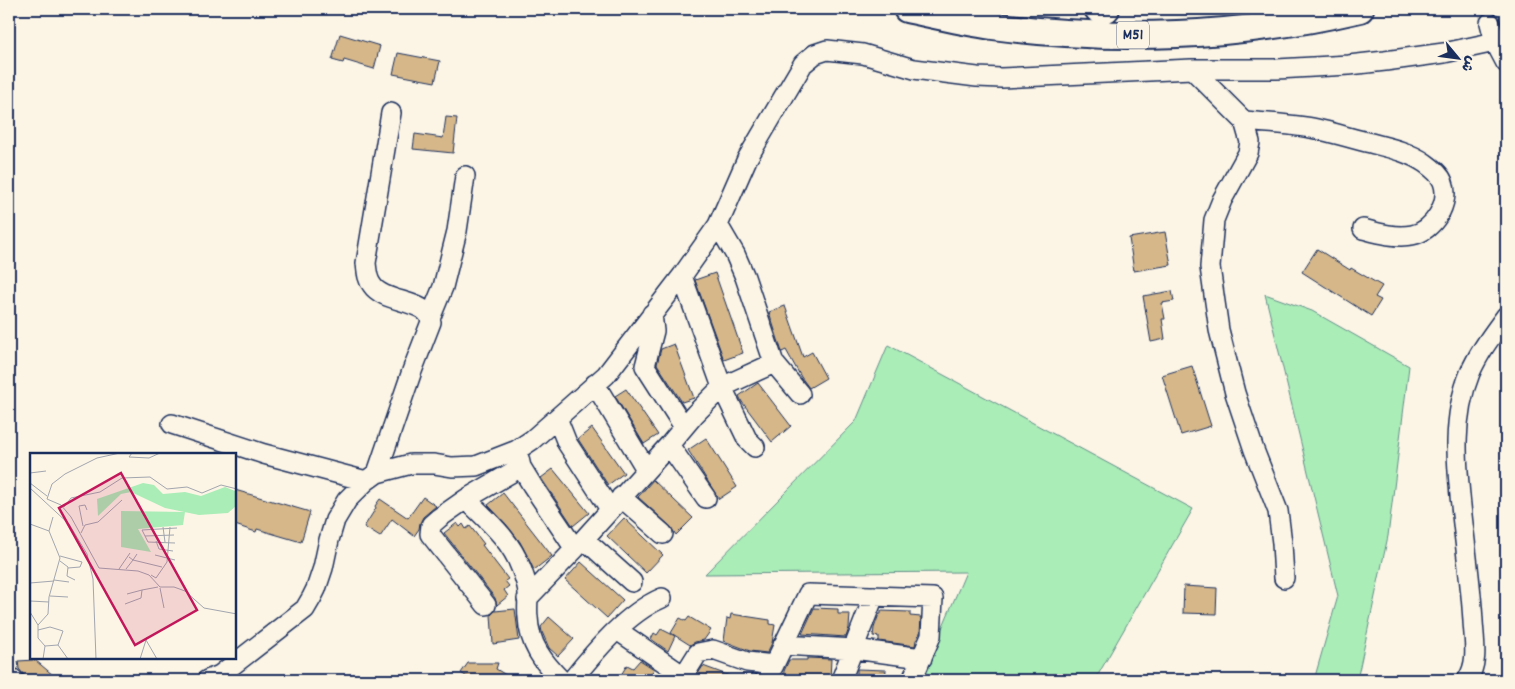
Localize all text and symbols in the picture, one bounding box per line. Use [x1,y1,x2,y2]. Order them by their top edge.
road number: M51 [1117,22,1149,48]
north arrow [1432,32,1482,82]
text: ش [1455,52,1480,75]
inset map [30,453,236,659]

